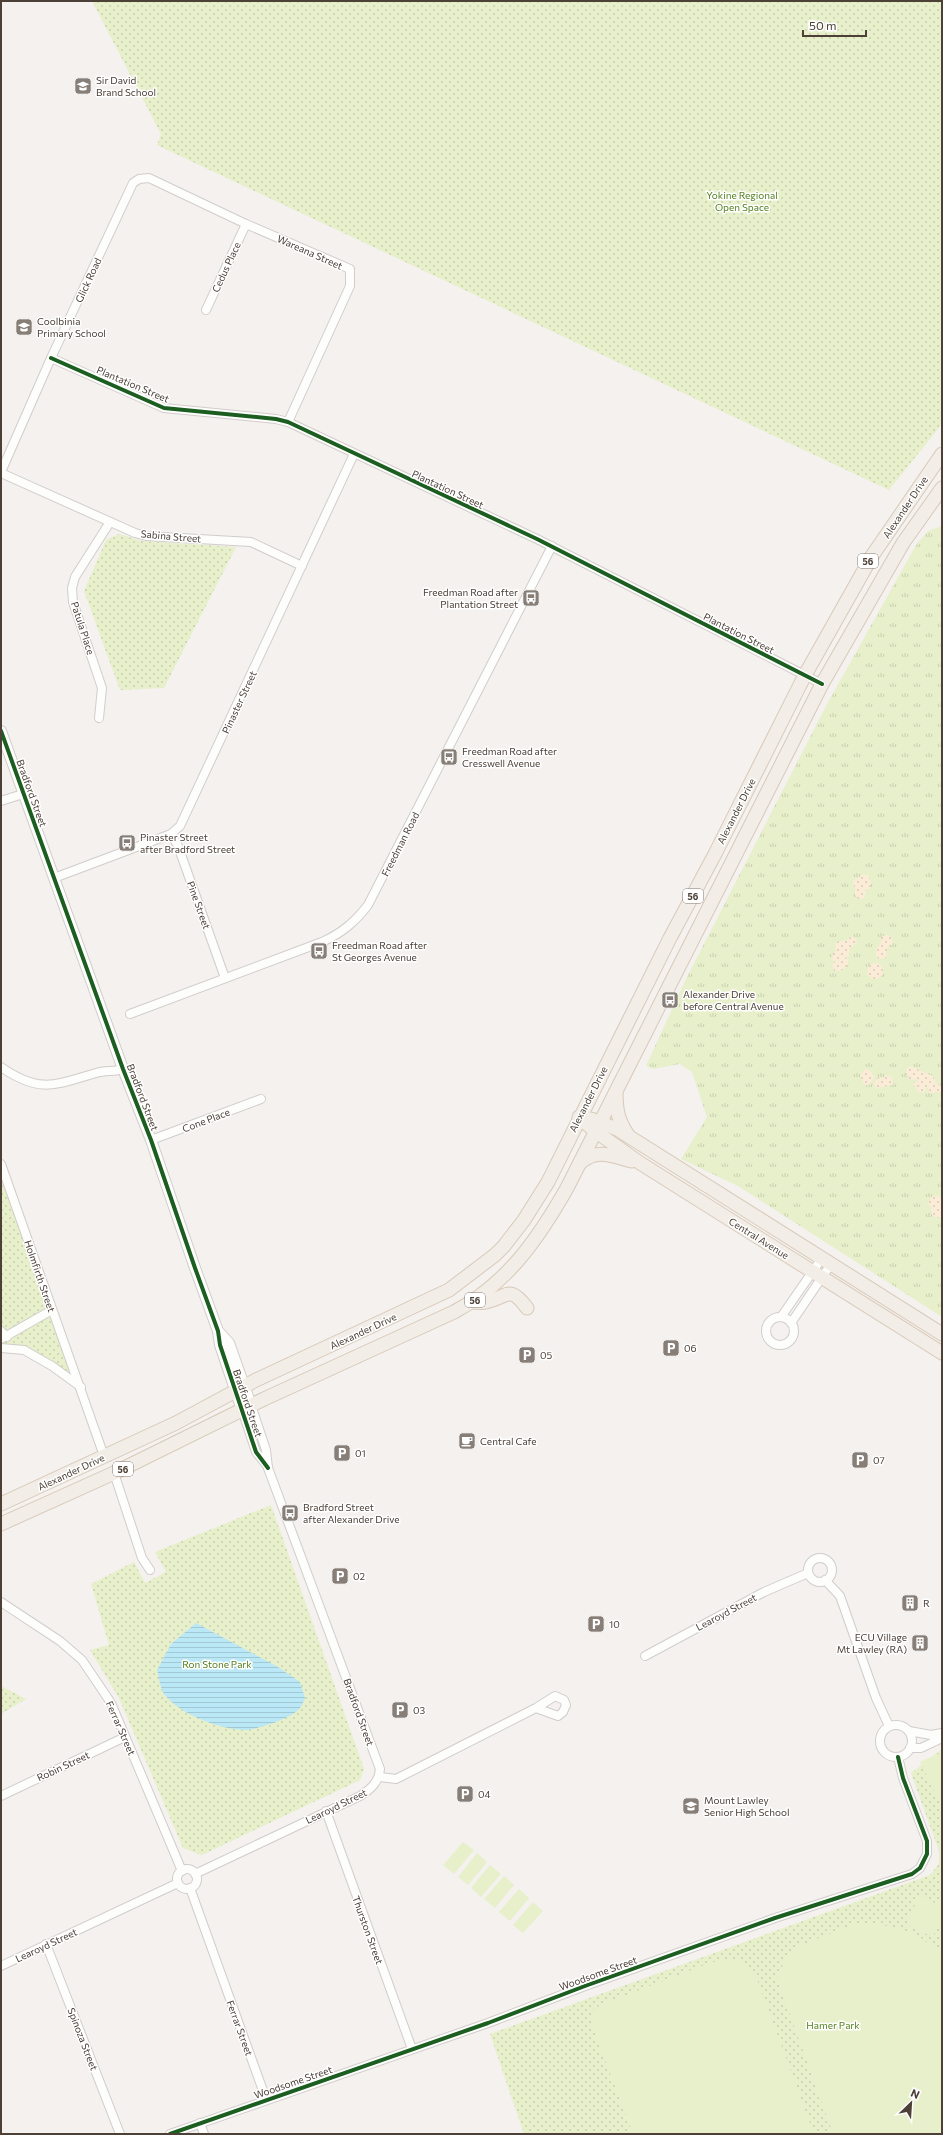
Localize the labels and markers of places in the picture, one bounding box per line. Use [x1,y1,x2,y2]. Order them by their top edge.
place label: Sir David Brand School [96,74,156,98]
school or university icon: Sir David Brand School [73,76,93,96]
place label: Coolbinia Primary School [37,315,106,339]
school or university icon: Coolbinia Primary School [14,317,34,337]
place label: Freedman Road after Plantation Street [423,586,518,610]
bus stop icon: Freedman Road after Plantation Street [521,588,541,608]
place label: Freedman Road after Cresswell Avenue [462,745,557,769]
bus stop icon: Freedman Road after Cresswell Avenue [439,747,459,767]
place label: Pinaster Street after Bradford Street [140,831,235,855]
bus stop icon: Pinaster Street after Bradford Street [117,833,137,853]
place label: Freedman Road after St Georges Avenue [332,939,427,963]
bus stop icon: Freedman Road after St Georges Avenue [309,941,329,961]
place label: Alexander Drive before Central Avenue [683,988,784,1012]
bus stop icon: Alexander Drive before Central Avenue [660,990,680,1010]
parking icon: 06 [661,1338,681,1358]
place label: 06 [684,1342,697,1354]
parking icon: 05 [517,1345,537,1365]
place label: 05 [540,1349,553,1361]
cafe icon: Central Cafe [457,1431,477,1451]
place label: Central Cafe [480,1435,537,1447]
parking icon: 01 [332,1443,352,1463]
place label: 01 [355,1447,366,1459]
parking icon: 07 [850,1450,870,1470]
place label: 07 [873,1454,885,1466]
place label: Bradford Street after Alexander Drive [303,1501,400,1525]
bus stop icon: Bradford Street after Alexander Drive [280,1503,300,1523]
parking icon: 02 [330,1566,350,1586]
place label: 02 [353,1570,365,1582]
building icon: R [900,1593,920,1613]
place label: R [923,1597,930,1609]
parking icon: 10 [586,1614,606,1634]
place label: 10 [609,1618,620,1630]
place label: ECU Village Mt Lawley (RA) [837,1631,907,1655]
building icon: ECU Village Mt Lawley (RA) [910,1633,930,1653]
parking icon: 03 [390,1700,410,1720]
place label: 03 [413,1704,425,1716]
parking icon: 04 [455,1784,475,1804]
place label: 04 [478,1788,491,1800]
place label: Mount Lawley Senior High School [704,1794,790,1818]
school or university icon: Mount Lawley Senior High School [681,1796,701,1816]

